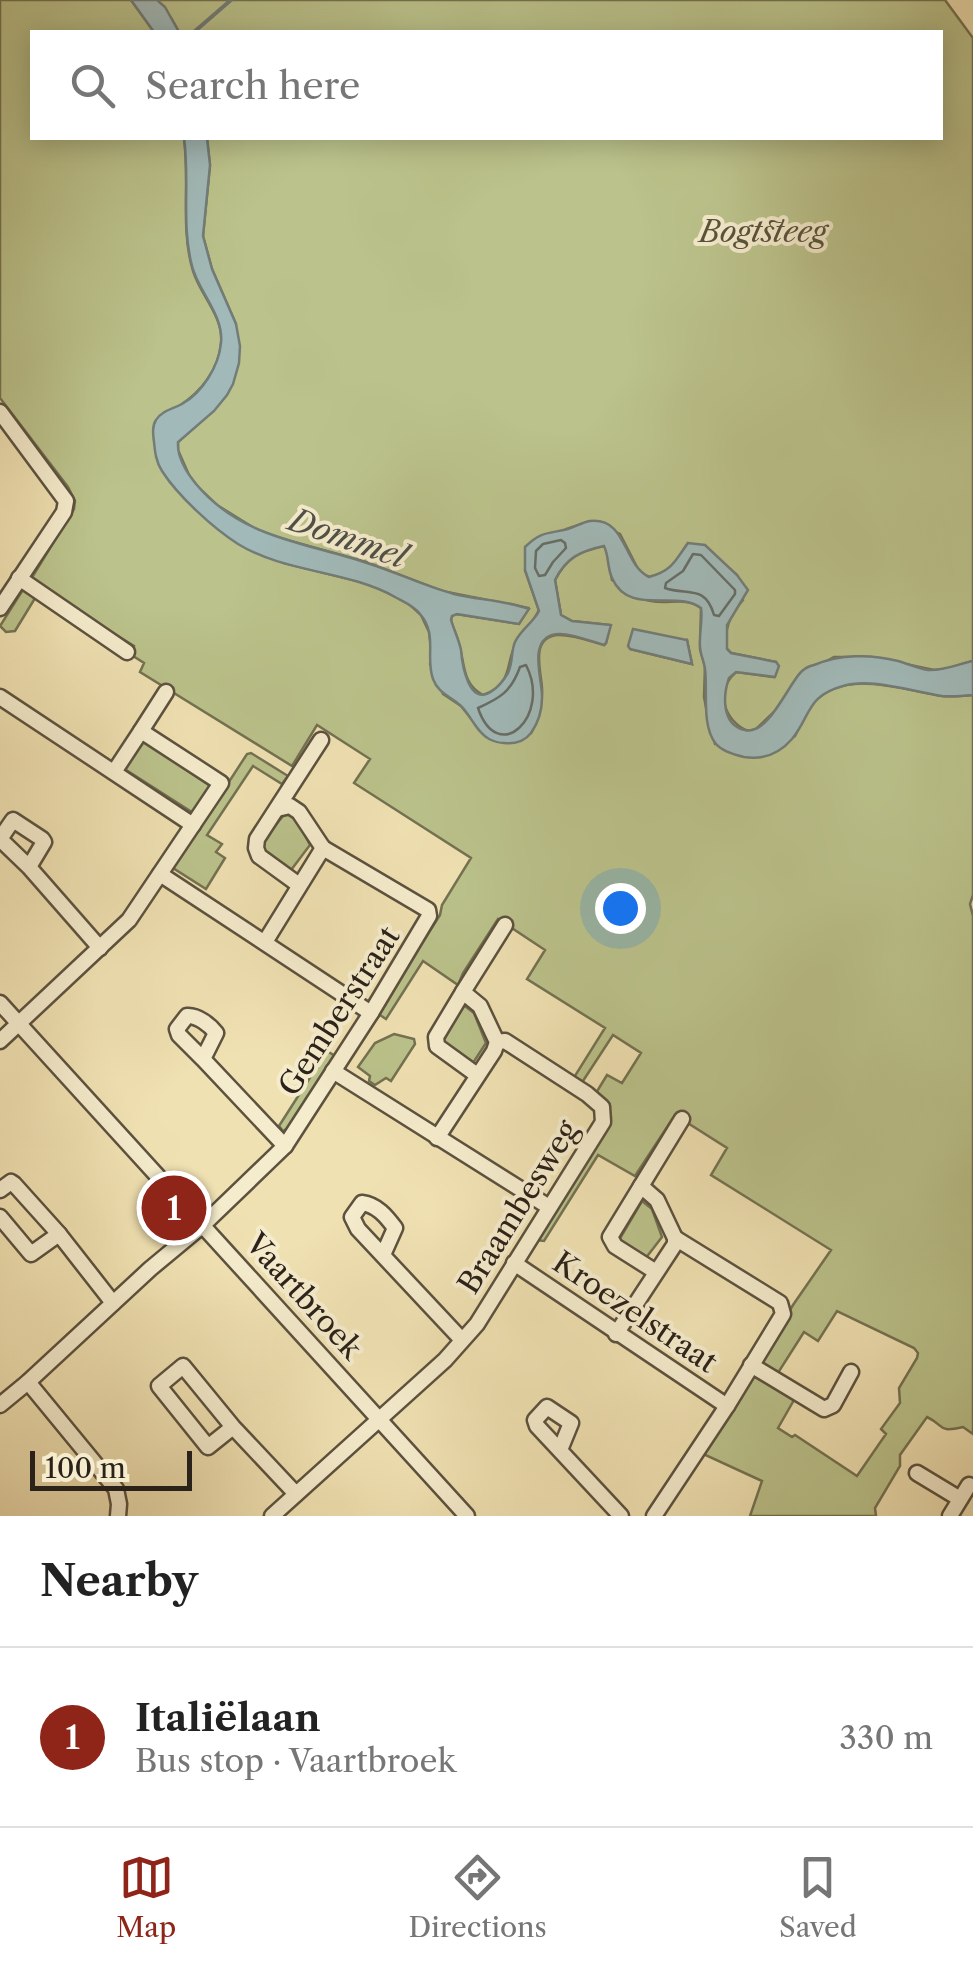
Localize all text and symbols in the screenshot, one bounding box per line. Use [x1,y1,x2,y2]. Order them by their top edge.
search box [30,30,943,140]
icon: search [65,58,120,113]
text: Search here [145,62,360,109]
park label: Bogtsteeg [697,213,830,250]
water label: Dommel [281,499,416,578]
your location [595,883,646,934]
street label: Gemberstraat [270,919,408,1103]
street label: Braambesweg [450,1113,586,1300]
pin: 1 [142,1170,206,1246]
street label: Vaartbroek [237,1225,371,1368]
street label: Kroezelstraat [546,1243,725,1381]
scale bar [30,1446,192,1490]
text: 100 m [45,1451,126,1485]
text: Nearby [40,1555,198,1607]
text: Italiëlaan [135,1694,321,1741]
text: 1 [65,1718,80,1757]
text: 330 m [839,1718,933,1757]
text: Bus stop · Vaartbroek [135,1741,456,1780]
tab: Map [116,1850,176,1944]
tab: Directions [408,1850,547,1944]
tab: Saved [779,1850,857,1944]

